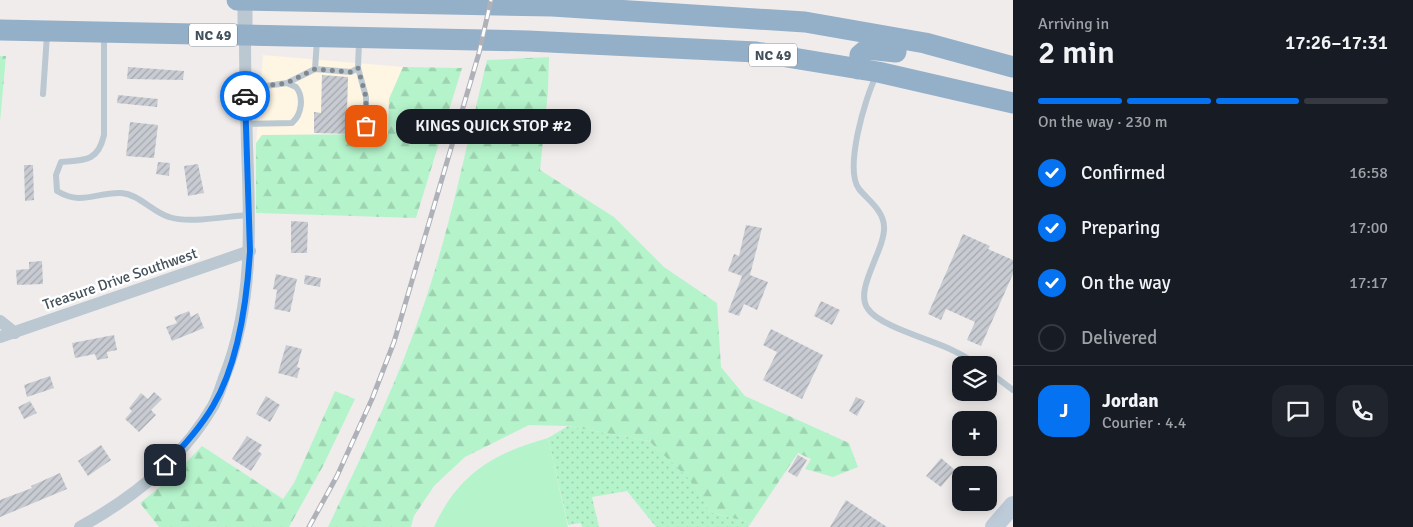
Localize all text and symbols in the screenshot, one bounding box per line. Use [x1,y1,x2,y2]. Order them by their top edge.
text: Arriving in [1038,14,1109,34]
road number: NC 49 [189,24,237,46]
text: 17:26–17:31 [1285,31,1388,55]
text: 2 min [1038,33,1115,72]
road number: NC 49 [749,44,797,66]
courier [220,71,270,121]
icon: car [231,82,259,110]
pin [345,105,387,147]
callout: KINGS QUICK STOP #2 [396,108,591,144]
icon: bag [352,112,380,140]
text: On the way · 230 m [1038,112,1168,132]
text: KINGS QUICK STOP #2 [415,116,572,136]
icon: check [1038,159,1066,187]
text: Confirmed [1081,161,1165,185]
text: 16:58 [1349,163,1388,183]
icon: check [1038,214,1066,242]
text: Preparing [1081,216,1160,240]
text: 17:00 [1349,218,1388,238]
street label: Treasure Drive Southwest [40,244,200,314]
icon: check [1038,269,1066,297]
text: On the way [1081,271,1171,295]
text: 17:17 [1349,273,1388,293]
text: Delivered [1081,326,1157,350]
map controls [952,356,997,511]
button: layers [952,356,997,401]
button: chat [1272,385,1324,437]
button: phone [1336,385,1388,437]
text: Jordan [1102,389,1159,413]
text: J [1060,399,1068,423]
button: + [952,411,997,456]
text: Courier · 4.4 [1102,413,1186,433]
pin [144,444,186,486]
icon: home [151,451,179,479]
button: − [952,466,997,511]

